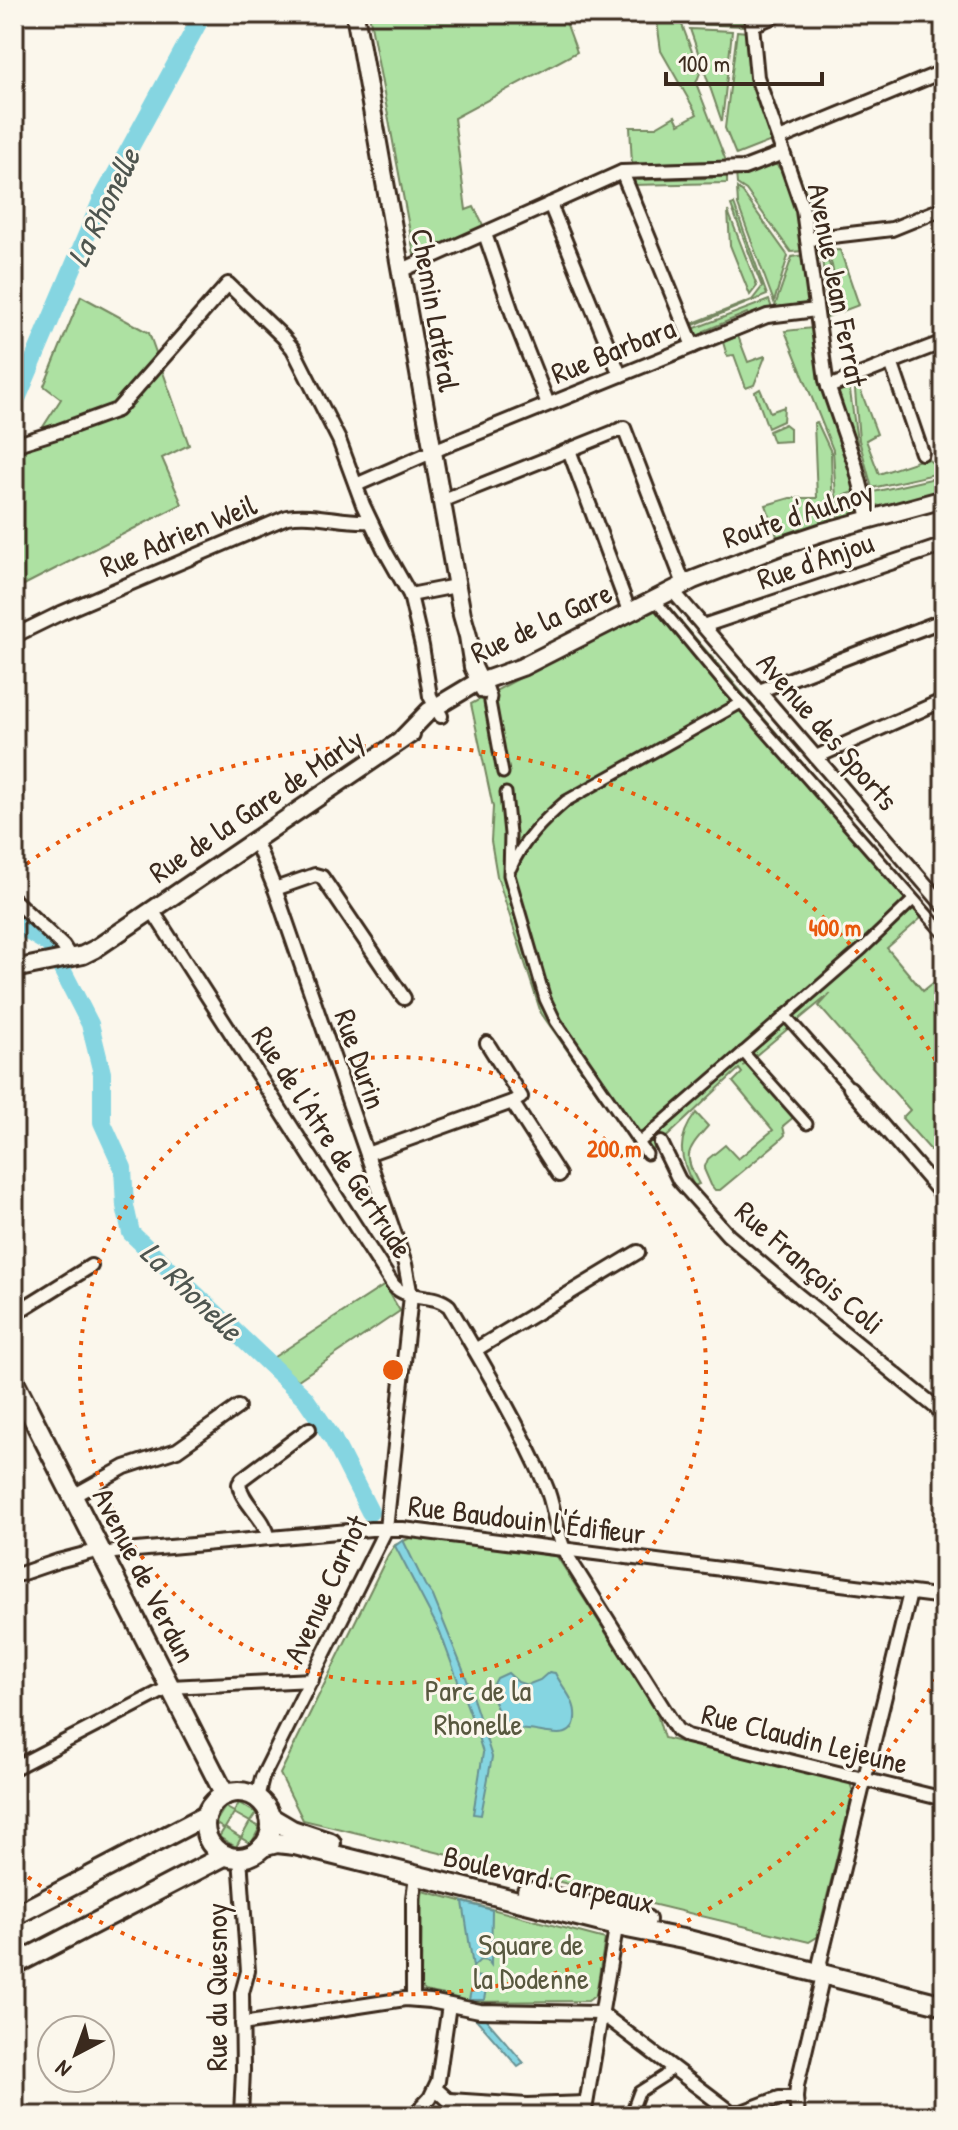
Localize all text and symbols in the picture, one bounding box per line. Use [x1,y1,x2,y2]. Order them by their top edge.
scale bar [666,36,822,86]
text: 100 m [678,47,730,79]
water label: La Rhonelle [56,140,151,273]
street label: Avenue Jean Ferrat [799,180,877,391]
street label: Chemin Latéral [402,225,470,395]
street label: Rue Barbara [545,307,681,393]
street label: Route d'Aulnoy [717,471,879,557]
street label: Rue Adrien Weil [94,484,263,586]
street label: Rue d'Anjou [752,521,878,599]
street label: Rue de la Gare [464,572,618,672]
street label: Avenue des Sports [748,643,908,819]
street label: Rue de la Gare de Marly [141,718,371,892]
text: 400 m [809,911,861,943]
street label: Rue Durin [325,1004,397,1114]
street label: Rue de l'Atre de Gertrude [243,1018,423,1266]
text: 200 m [587,1132,641,1164]
street label: Rue François Coli [727,1191,893,1343]
water label: La Rhonelle [132,1232,253,1351]
centre of rings [379,1356,407,1384]
street label: Avenue de Verdun [84,1481,206,1669]
street label: Rue Baudouin l'Édifieur [406,1485,648,1553]
street label: Avenue Carnot [273,1508,377,1669]
park label: Parc de la Rhonelle [425,1670,532,1744]
street label: Rue Claudin Lejeune [698,1693,912,1783]
street label: Boulevard Carpeaux [440,1835,658,1923]
street label: Rue du Quesnoy [196,1903,236,2071]
park label: Square de la Dodenne [473,1924,589,1998]
north arrow [36,2014,116,2094]
text: N [48,2054,77,2084]

